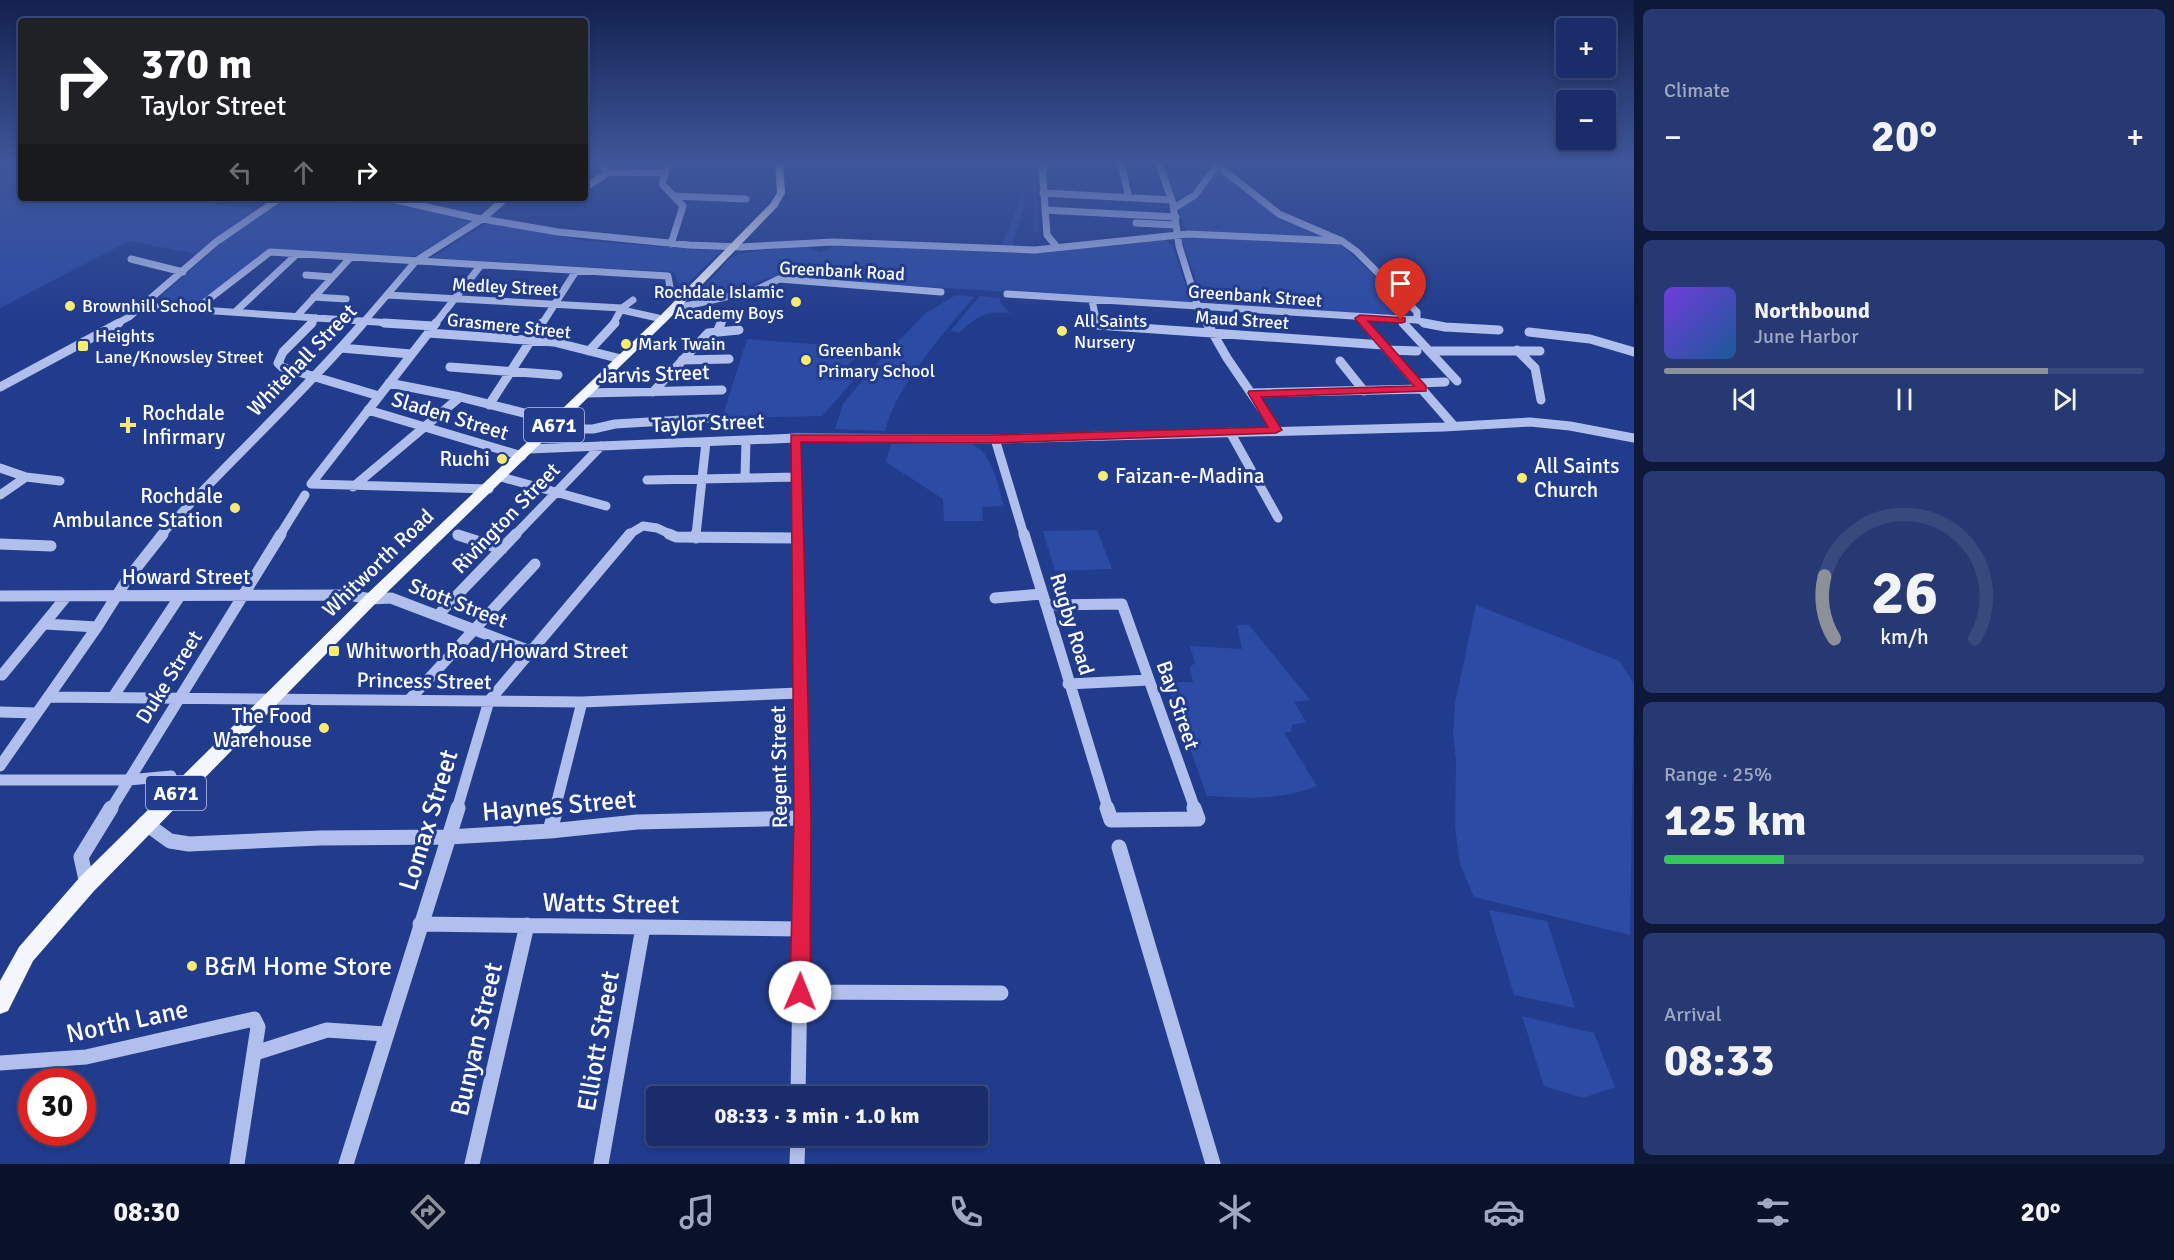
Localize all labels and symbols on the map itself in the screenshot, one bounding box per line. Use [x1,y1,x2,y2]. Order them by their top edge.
street label: Greenbank Road [779,257,905,285]
pin [1375,258,1426,320]
street label: Medley Street [451,273,559,301]
street label: Greenbank Street [1187,280,1323,312]
place label: Rochdale Islamic Academy Boys [654,281,784,324]
place label: Brownhill School [82,295,212,317]
marker: Rochdale Islamic Academy Boys [789,295,803,309]
street label: Whitehall Street [242,298,362,422]
marker: Brownhill School [63,299,77,313]
street label: Maud Street [1194,306,1290,334]
street label: Grasmere Street [446,309,572,343]
place label: All Saints Nursery [1074,310,1147,353]
marker: All Saints Nursery [1055,324,1069,338]
place label: Heights Lane/Knowsley Street [95,325,264,368]
place label: Mark Twain [638,333,726,355]
marker: Mark Twain [619,337,633,351]
marker: Heights Lane/Knowsley Street [76,339,90,353]
place label: Greenbank Primary School [818,339,935,382]
marker: Greenbank Primary School [799,353,813,367]
street label: Jarvis Street [598,359,710,389]
street label: Sladen Street [388,386,512,446]
place label: Rochdale Infirmary [142,400,225,450]
road number: A671 [524,408,584,442]
street label: Taylor Street [651,408,765,438]
marker: Rochdale Infirmary [119,416,137,434]
place label: Ruchi [439,446,490,472]
marker: Ruchi [495,452,509,466]
place label: All Saints Church [1534,453,1619,503]
street label: Rivington Street [446,457,566,579]
place label: Faizan-e-Madina [1115,463,1265,489]
marker: Faizan-e-Madina [1096,469,1110,483]
marker: All Saints Church [1515,471,1529,485]
place label: Rochdale Ambulance Station [53,483,223,533]
marker: Rochdale Ambulance Station [228,501,242,515]
street label: Whitworth Road [317,503,439,623]
street label: Howard Street [122,564,250,590]
street label: Rugby Road [1044,570,1100,678]
street label: Stott Street [405,572,511,634]
street label: Duke Street [130,626,208,728]
place label: Whitworth Road/Howard Street [346,638,628,664]
marker: Whitworth Road/Howard Street [327,644,341,658]
street label: Bay Street [1151,657,1205,753]
street label: Princess Street [356,667,492,695]
place label: The Food Warehouse [213,703,312,753]
street label: Regent Street [765,705,793,829]
marker: The Food Warehouse [317,721,331,735]
street label: Lomax Street [392,746,466,895]
road number: A671 [146,776,206,810]
street label: Haynes Street [481,783,637,829]
street label: Watts Street [542,887,680,921]
place label: B&M Home Store [204,951,392,983]
marker: B&M Home Store [185,959,199,973]
street label: Bunyan Street [444,959,510,1119]
position arrow [768,960,832,1024]
street label: Elliott Street [571,969,627,1114]
street label: North Lane [63,993,191,1051]
speed limit sign: 30 [18,1068,96,1146]

